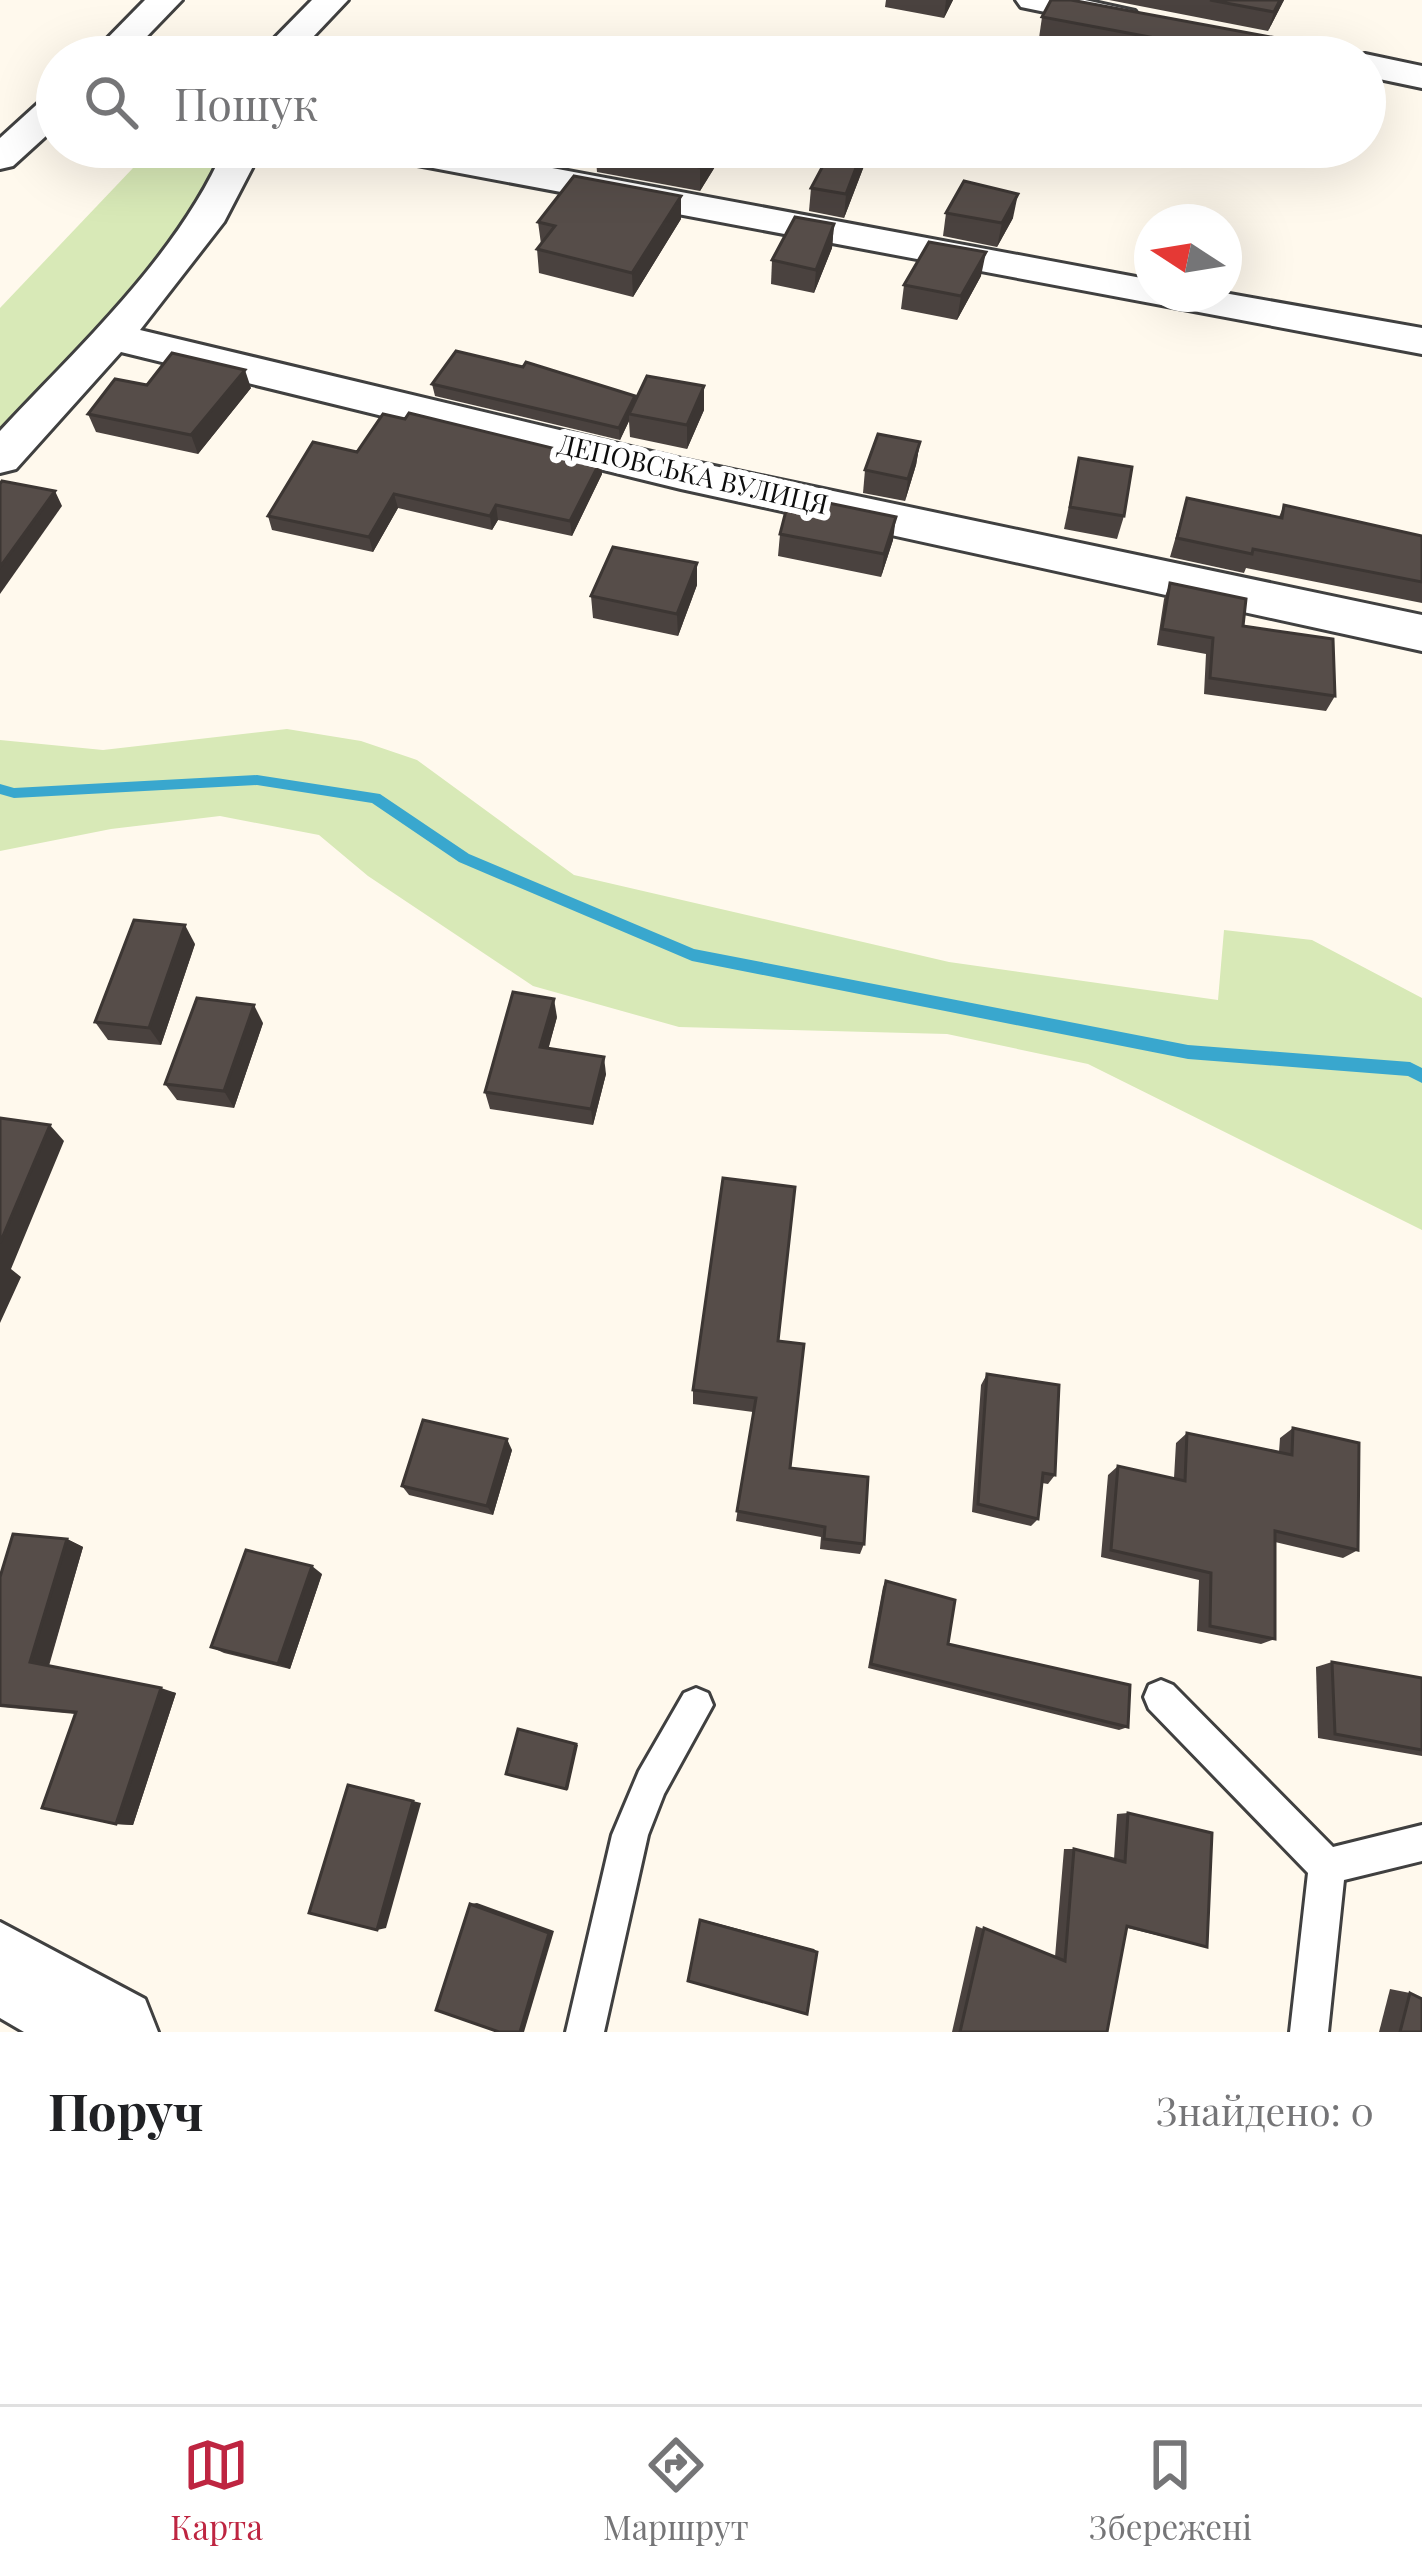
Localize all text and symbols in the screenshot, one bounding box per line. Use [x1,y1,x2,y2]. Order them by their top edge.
search box [36,36,1386,168]
icon: search [78,69,144,135]
text: Пошук [174,72,318,132]
north arrow [1134,204,1242,312]
street label: ДЕПОВСЬКА ВУЛИЦЯ [555,424,832,522]
text: Поруч [48,2076,203,2144]
text: Знайдено: 0 [1156,2084,1374,2136]
tab: Карта [170,2432,263,2548]
tab: Маршрут [603,2432,749,2548]
tab: Збережені [1089,2432,1252,2548]

